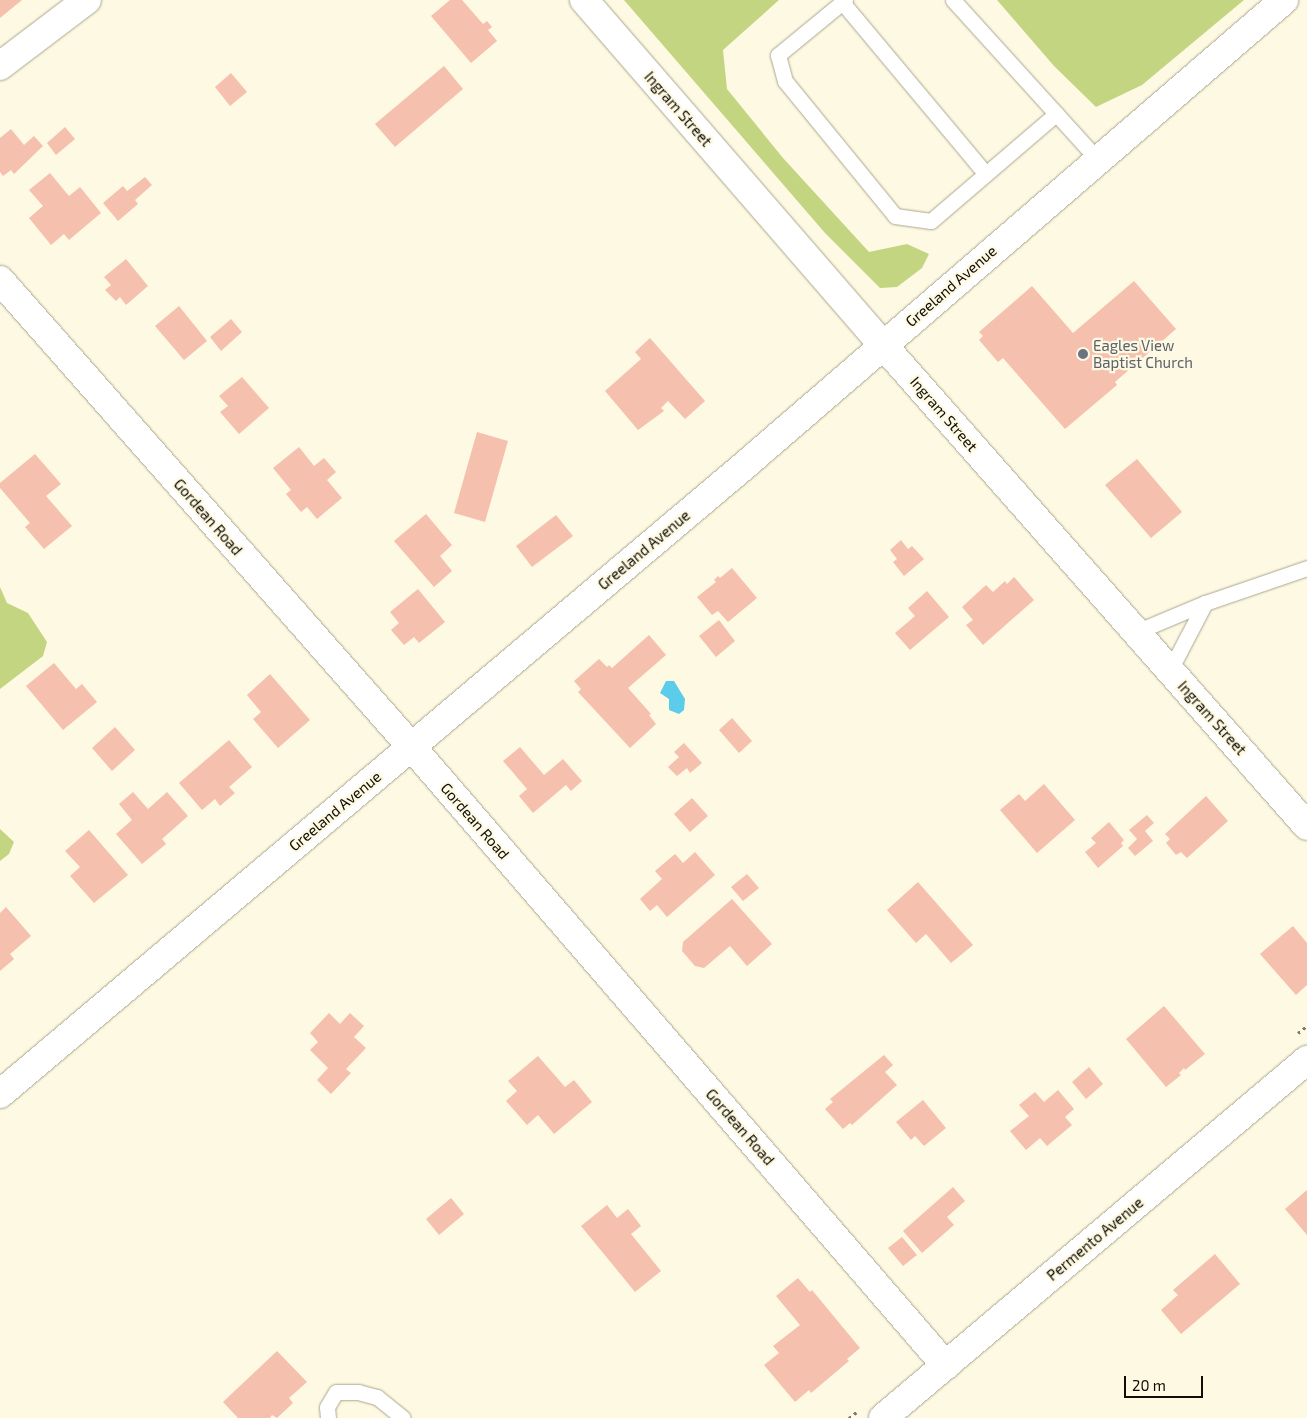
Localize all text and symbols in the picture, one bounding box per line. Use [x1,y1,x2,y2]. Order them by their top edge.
street label: Ingram Street [641,68,715,150]
street label: Greeland Avenue [902,241,1000,331]
place label: Eagles View Baptist Church [1093,336,1193,371]
marker: Eagles View Baptist Church [1077,348,1089,360]
street label: Ingram Street [907,373,981,455]
street label: Gordean Road [170,475,246,559]
street label: Greeland Avenue [594,506,694,594]
street label: Ingram Street [1174,677,1250,759]
street label: Greeland Avenue [285,767,385,855]
street label: Gordean Road [437,779,513,863]
street label: Gordean Road [702,1085,778,1169]
street label: Permento Avenue [1043,1193,1147,1285]
scale bar [1127,1366,1206,1398]
text: 20 m [1132,1376,1166,1394]

